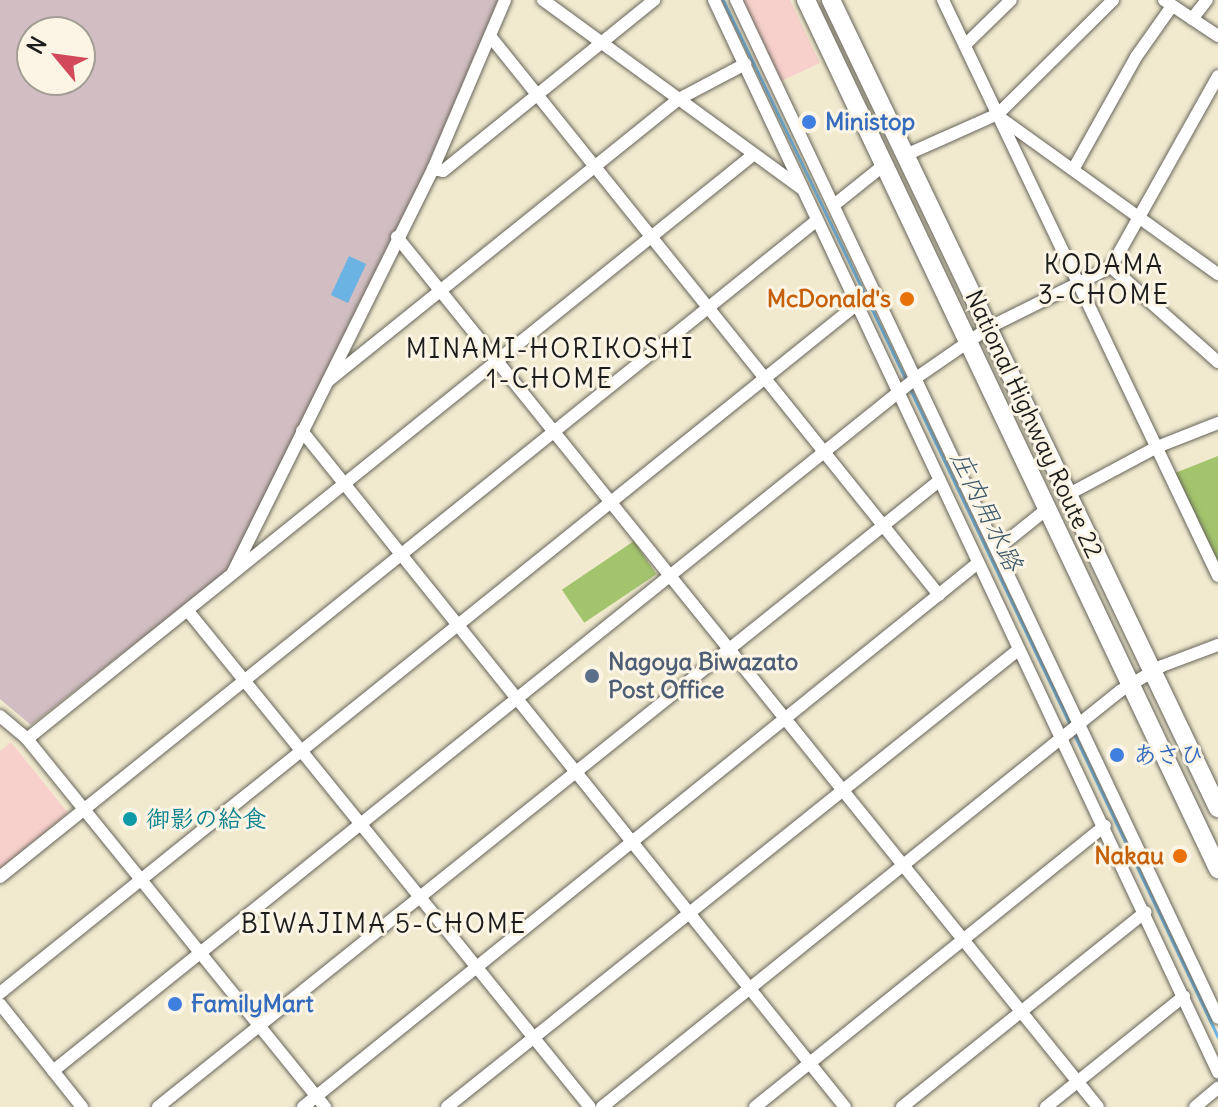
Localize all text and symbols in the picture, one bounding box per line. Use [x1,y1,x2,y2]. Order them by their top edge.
north arrow [16,16,96,96]
text: N [21,32,53,59]
place label: Ministop [825,108,915,136]
marker: Ministop [800,113,818,131]
district label: KODAMA 3-CHOME [1038,249,1170,310]
place label: McDonald's [767,285,891,313]
street label: National Highway Route 22 [959,285,1109,563]
marker: McDonald's [898,290,916,308]
district label: MINAMI-HORIKOSHI 1-CHOME [406,333,694,394]
water label: 庄内用水路 [944,446,1030,576]
place label: Nagoya Biwazato Post Office [608,648,798,704]
marker: Nagoya Biwazato Post Office [583,667,601,685]
place label: あさひ [1133,741,1205,769]
marker: あさひ [1108,746,1126,764]
place label: 御影の給食 [146,805,266,833]
marker: 御影の給食 [121,810,139,828]
place label: Nakau [1094,842,1164,870]
marker: Nakau [1171,847,1189,865]
district label: BIWAJIMA 5-CHOME [241,908,527,940]
place label: FamilyMart [191,990,313,1018]
marker: FamilyMart [166,995,184,1013]

